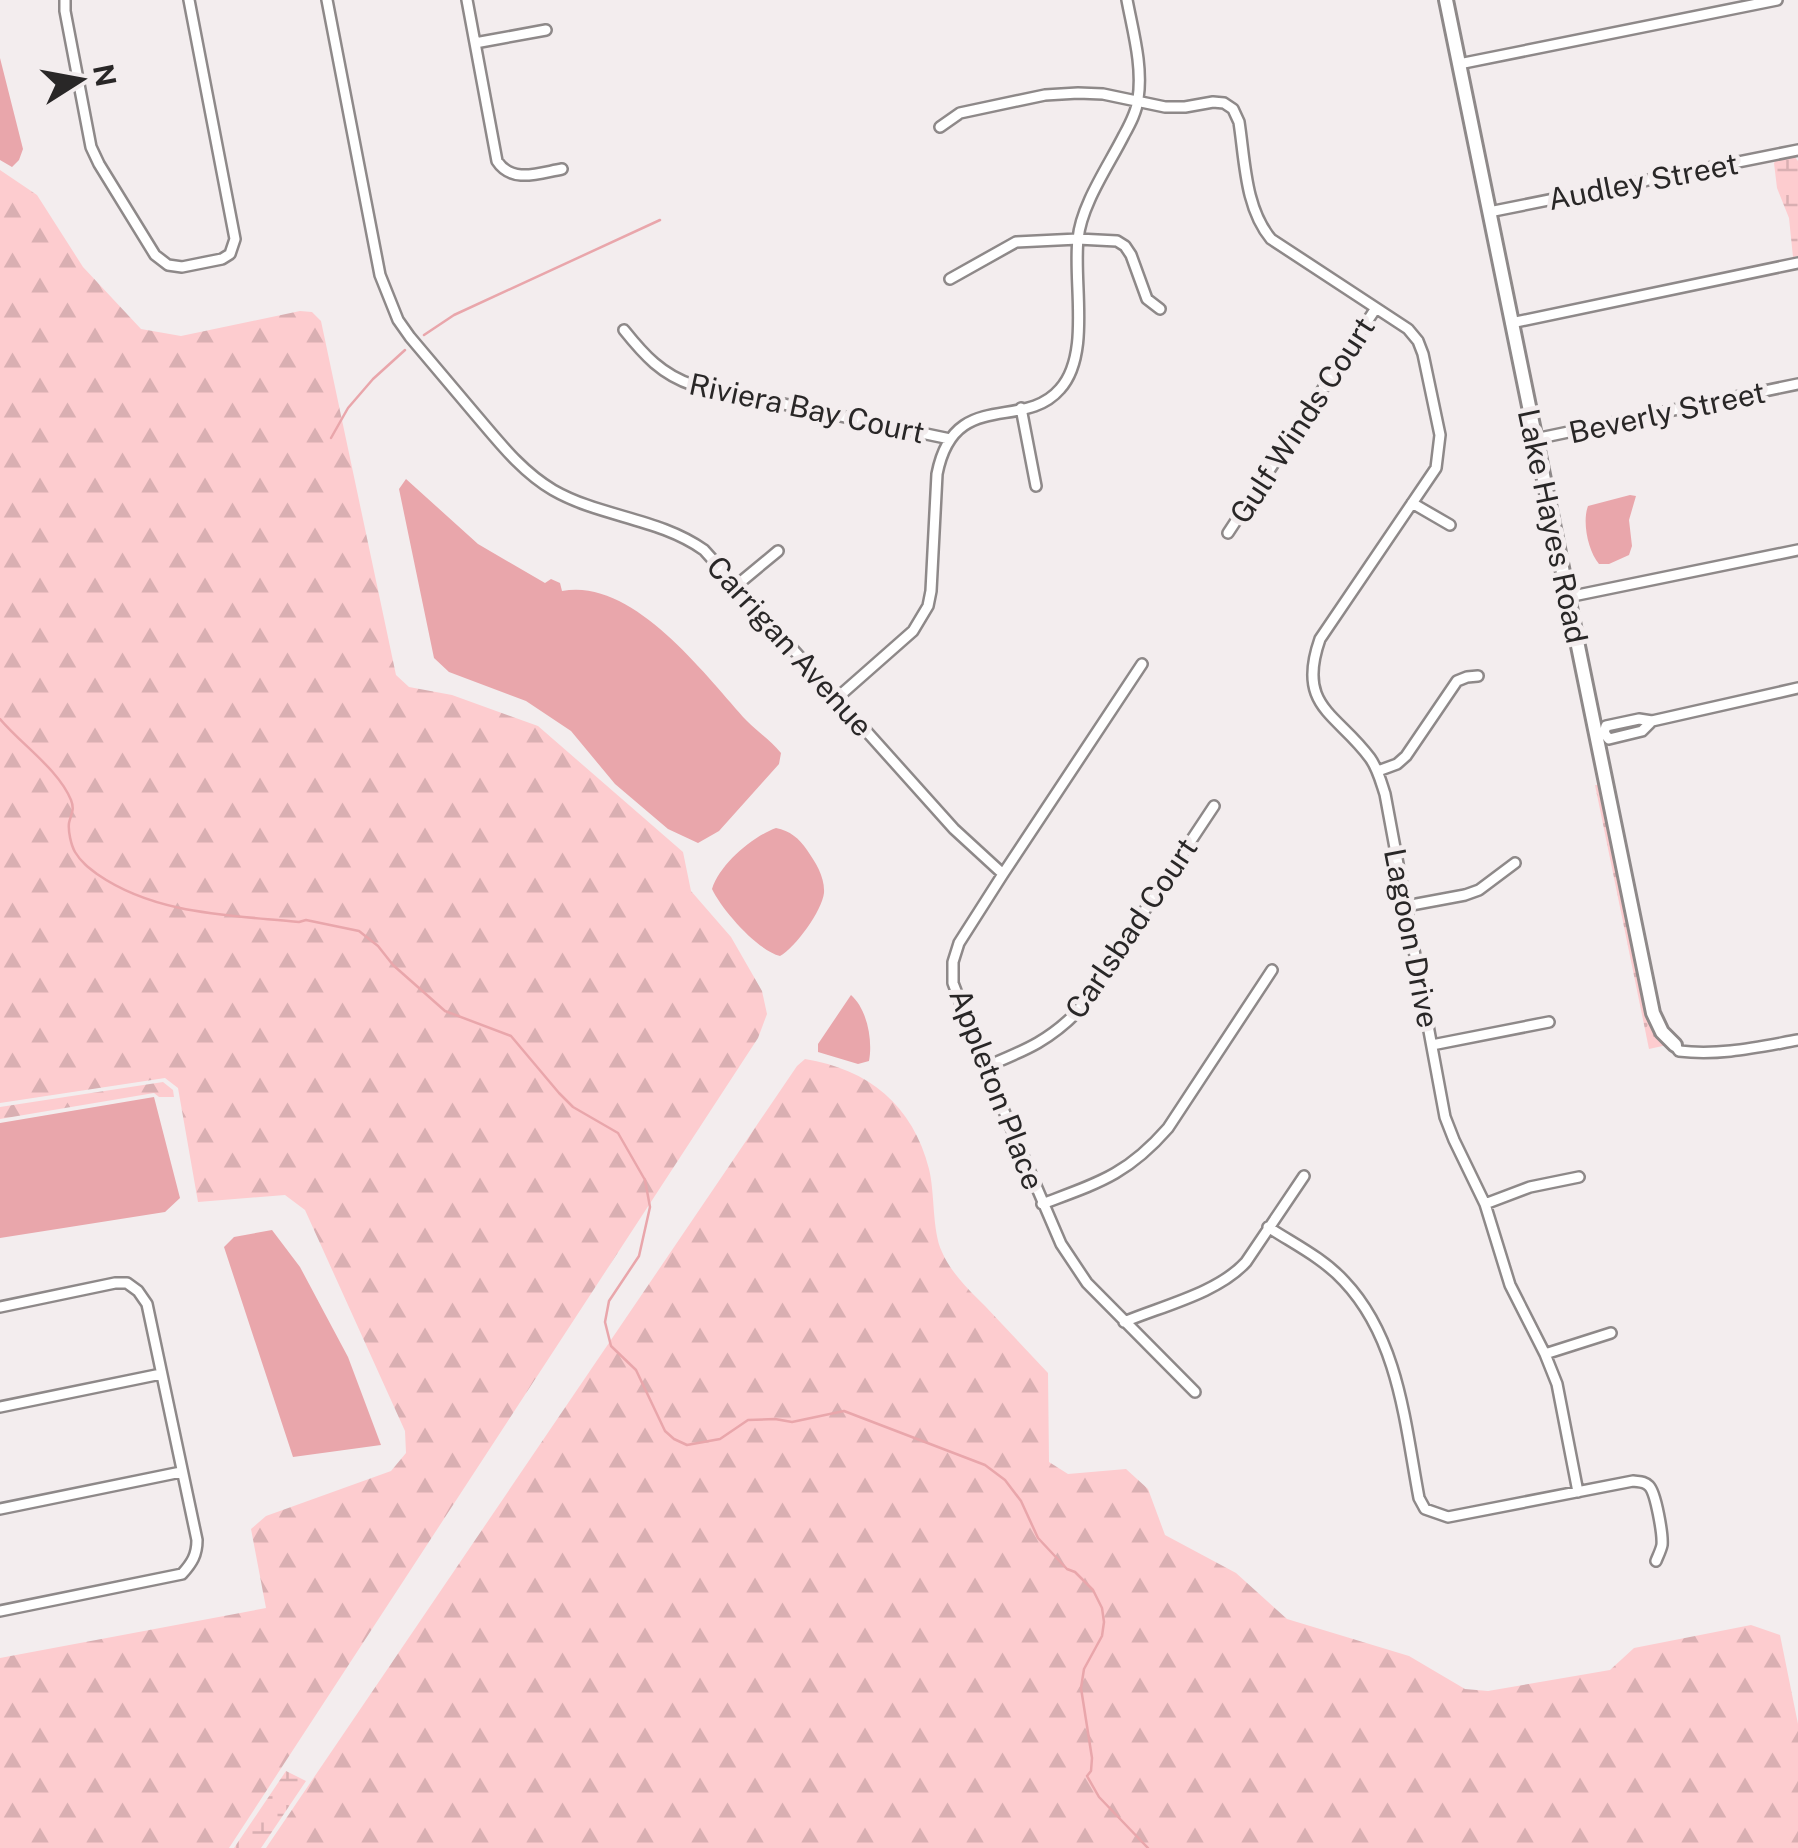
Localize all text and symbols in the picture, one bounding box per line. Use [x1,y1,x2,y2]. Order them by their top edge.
north arrow [30,30,130,130]
text: N [87,61,123,89]
street label: Audley Street [1545,145,1741,217]
street label: Gulf Winds Court [1222,310,1382,530]
street label: Riviera Bay Court [686,365,928,451]
street label: Beverly Street [1566,374,1768,450]
street label: Lake Hayes Road [1511,406,1595,646]
street label: Carrigan Avenue [700,548,880,744]
street label: Carlsbad Court [1057,831,1205,1025]
street label: Lagoon Drive [1377,845,1447,1031]
street label: Appleton Place [942,983,1052,1195]

